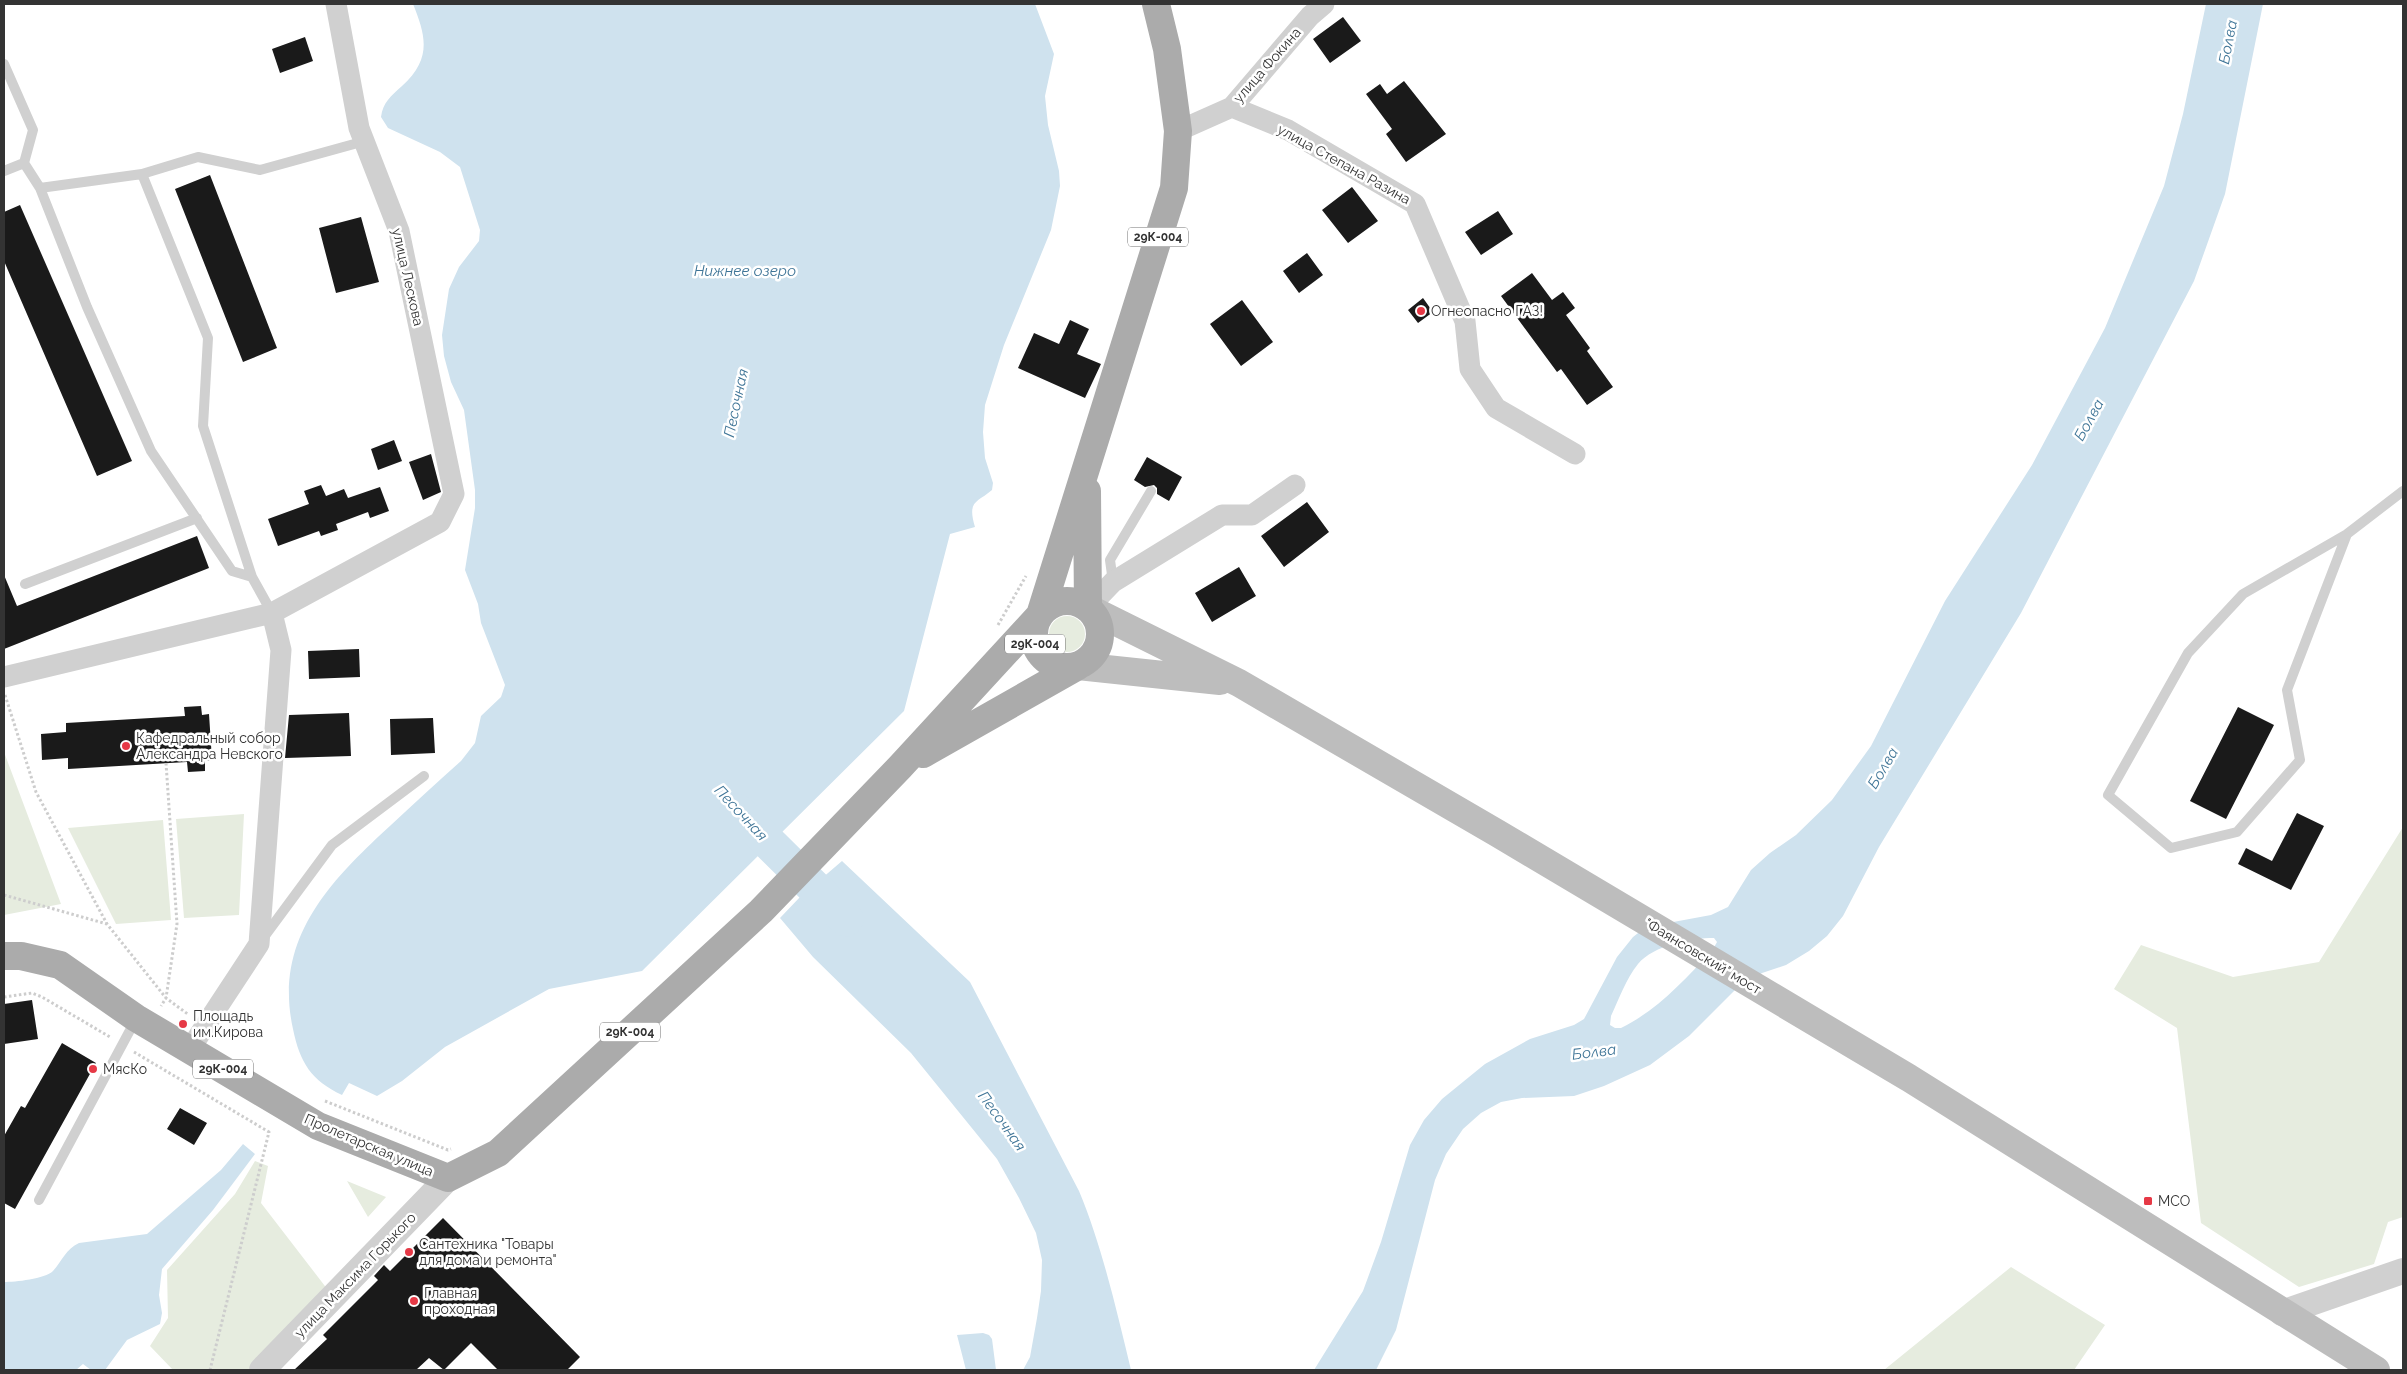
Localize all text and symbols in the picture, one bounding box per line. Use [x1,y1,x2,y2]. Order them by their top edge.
water label: Болва [2215,18,2241,66]
street label: улица Фокина [1230,24,1304,106]
street label: улица Степана Разина [1275,121,1413,207]
street label: улица Лескова [389,227,427,327]
road number: 29К-004 [1128,228,1188,246]
water label: Нижнее озеро [694,262,796,280]
place label: Огнеопасно ГАЗ! [1431,303,1543,319]
marker: Огнеопасно ГАЗ! [1415,305,1427,317]
water label: Песочная [720,367,752,439]
water label: Болва [2070,396,2108,444]
road number: 29К-004 [1005,634,1065,654]
place label: Кафедральный собор Александра Невского [136,730,283,762]
marker: Кафедральный собор Александра Невского [120,740,132,752]
water label: Болва [1864,744,1902,792]
water label: Песочная [711,782,771,844]
street label: "Фаянсовский" мост [1642,915,1765,997]
place label: Площадь им.Кирова [193,1008,263,1040]
marker: Площадь им.Кирова [177,1018,189,1030]
road number: 29К-004 [600,1022,660,1042]
water label: Болва [1571,1040,1617,1064]
road number: 29К-004 [193,1060,253,1078]
place label: МясКо [103,1061,147,1077]
marker: МясКо [87,1063,99,1075]
water label: Песочная [974,1088,1030,1154]
street label: Пролетарская улица [302,1111,436,1179]
place label: МСО [2158,1193,2190,1209]
marker: МСО [2142,1195,2154,1207]
street label: улица Максима Горького [291,1209,419,1341]
place label: Сантехника "Товары для дома и ремонта" [419,1236,557,1268]
marker: Сантехника "Товары для дома и ремонта" [403,1246,415,1258]
place label: Главная проходная [424,1285,495,1317]
marker: Главная проходная [408,1295,420,1307]

